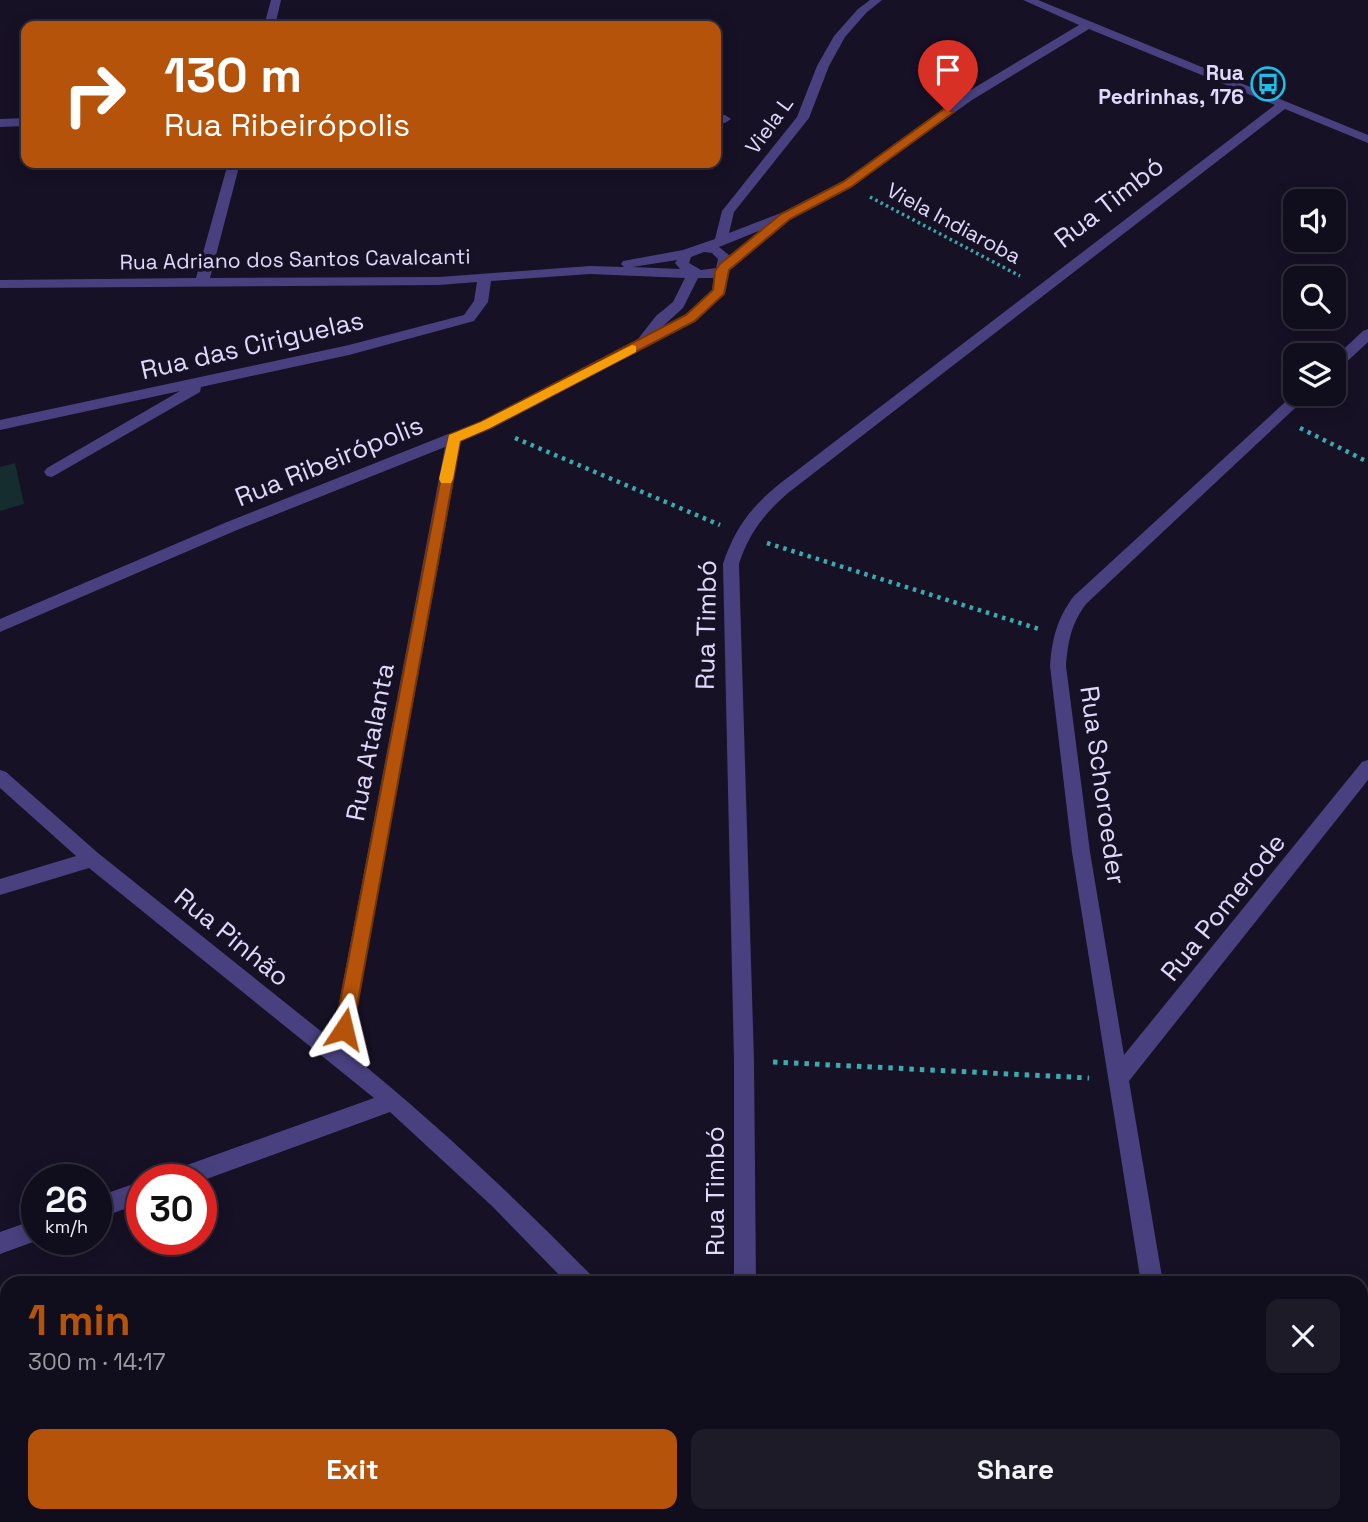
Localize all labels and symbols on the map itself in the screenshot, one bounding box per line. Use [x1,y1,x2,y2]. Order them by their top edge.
pin [918,40,978,112]
place label: Rua Pedrinhas, 176 [1098,59,1244,110]
bus stop icon: Rua Pedrinhas, 176 [1249,65,1287,103]
street label: Viela L [739,91,799,159]
street label: Rua Timbó [1047,149,1171,255]
street label: Viela Indiaroba [882,176,1026,270]
street label: Rua Adriano dos Santos Cavalcanti [119,242,471,276]
street label: Rua das Ciriguelas [137,303,367,387]
street label: Rua Ribeirópolis [230,408,428,514]
street label: Rua Timbó [688,560,724,690]
street label: Rua Atalanta [338,660,402,824]
street label: Rua Schoroeder [1072,684,1134,886]
street label: Rua Pomerode [1153,826,1293,988]
street label: Rua Pinhão [167,880,297,994]
position arrow [307,992,381,1066]
street label: Rua Timbó [698,1126,732,1256]
speed limit sign: 30 [126,1164,217,1255]

